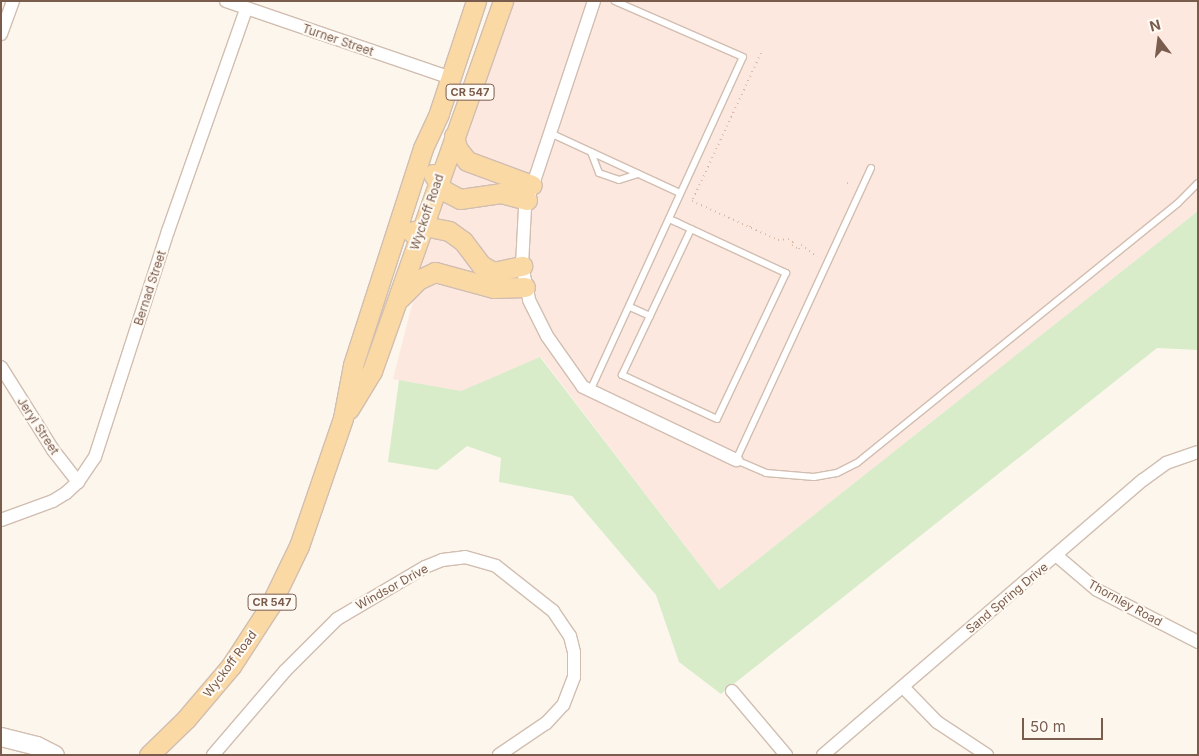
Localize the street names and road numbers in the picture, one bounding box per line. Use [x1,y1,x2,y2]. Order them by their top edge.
street label: Turner Street [300,21,376,59]
road number: CR 547 [445,84,495,100]
street label: Wyckoff Road [407,172,447,252]
street label: Bernad Street [131,249,169,327]
street label: Jeryl Street [14,395,62,457]
street label: Sand Spring Drive [963,560,1051,636]
street label: Windsor Drive [353,561,431,613]
street label: Thornley Road [1085,577,1165,629]
road number: CR 547 [247,594,297,610]
street label: Wyckoff Road [200,628,260,700]

